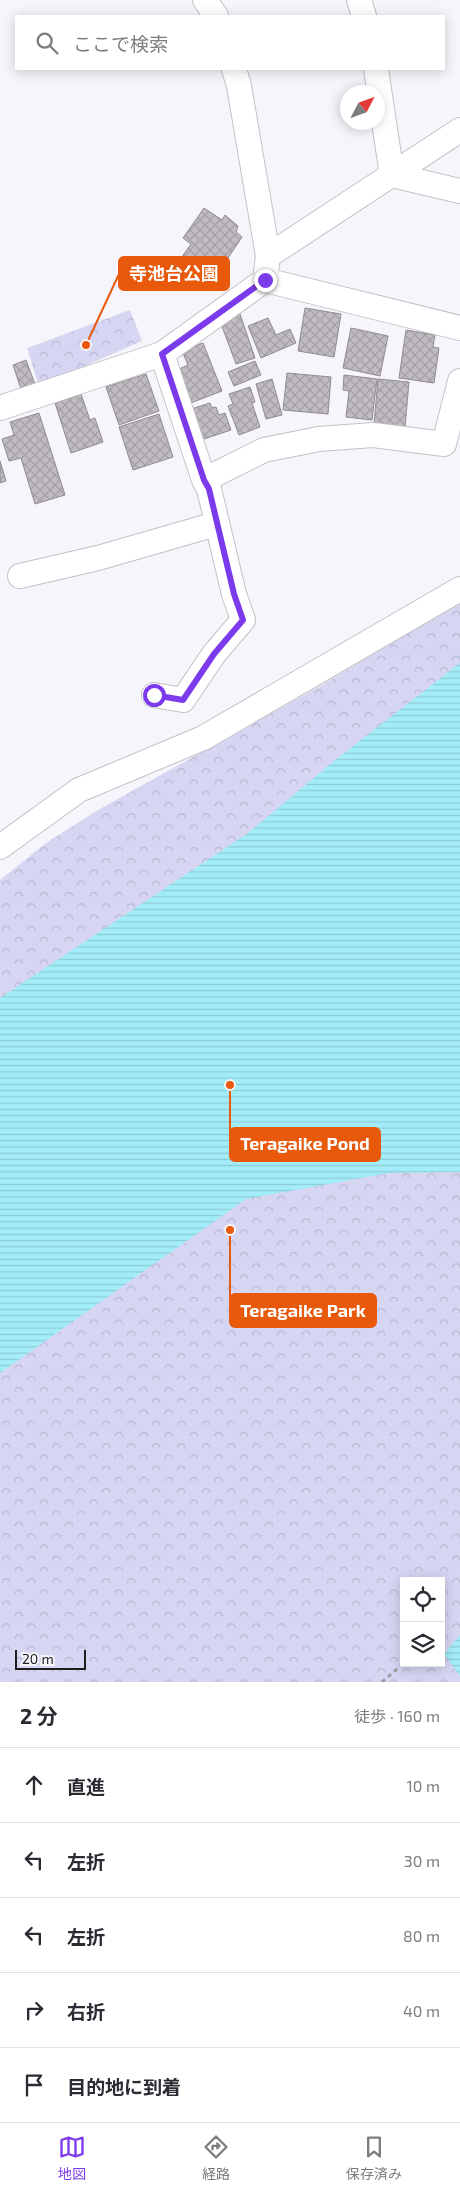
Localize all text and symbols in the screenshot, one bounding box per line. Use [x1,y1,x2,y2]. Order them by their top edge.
search box [15,15,445,70]
icon: search [33,29,61,57]
text: ここで検索 [73,32,168,55]
north arrow [340,85,385,130]
callout: 寺池台公園 [119,257,229,290]
text: 寺池台公園 [129,262,219,284]
route end [254,269,277,292]
route start [143,684,166,707]
callout: Teragaike Pond [230,1128,380,1161]
text: Teragaike Pond [240,1132,370,1154]
callout: Teragaike Park [230,1294,376,1327]
text: Teragaike Park [240,1299,366,1321]
map controls [400,1577,445,1667]
button: locate [400,1577,445,1622]
button: layers [400,1622,445,1667]
scale bar [15,1647,86,1670]
text: 20 m [22,1650,54,1667]
text: 2 分 [20,1703,58,1728]
text: 徒歩 · 160 m [354,1706,440,1725]
icon: ahead [20,1771,48,1799]
text: 直進 [67,1775,105,1798]
text: 10 m [406,1776,440,1795]
icon: left [20,1846,48,1874]
text: 左折 [67,1850,105,1873]
text: 30 m [404,1851,440,1870]
icon: left [20,1921,48,1949]
text: 左折 [67,1925,105,1948]
text: 80 m [403,1926,440,1945]
icon: right [20,1996,48,2024]
text: 右折 [67,2000,105,2023]
text: 40 m [403,2001,440,2020]
icon: arrive [20,2071,48,2099]
text: 目的地に到着 [67,2075,181,2098]
tab: 地図 [58,2133,86,2183]
tab: 経路 [202,2133,230,2183]
tab: 保存済み [346,2133,402,2183]

